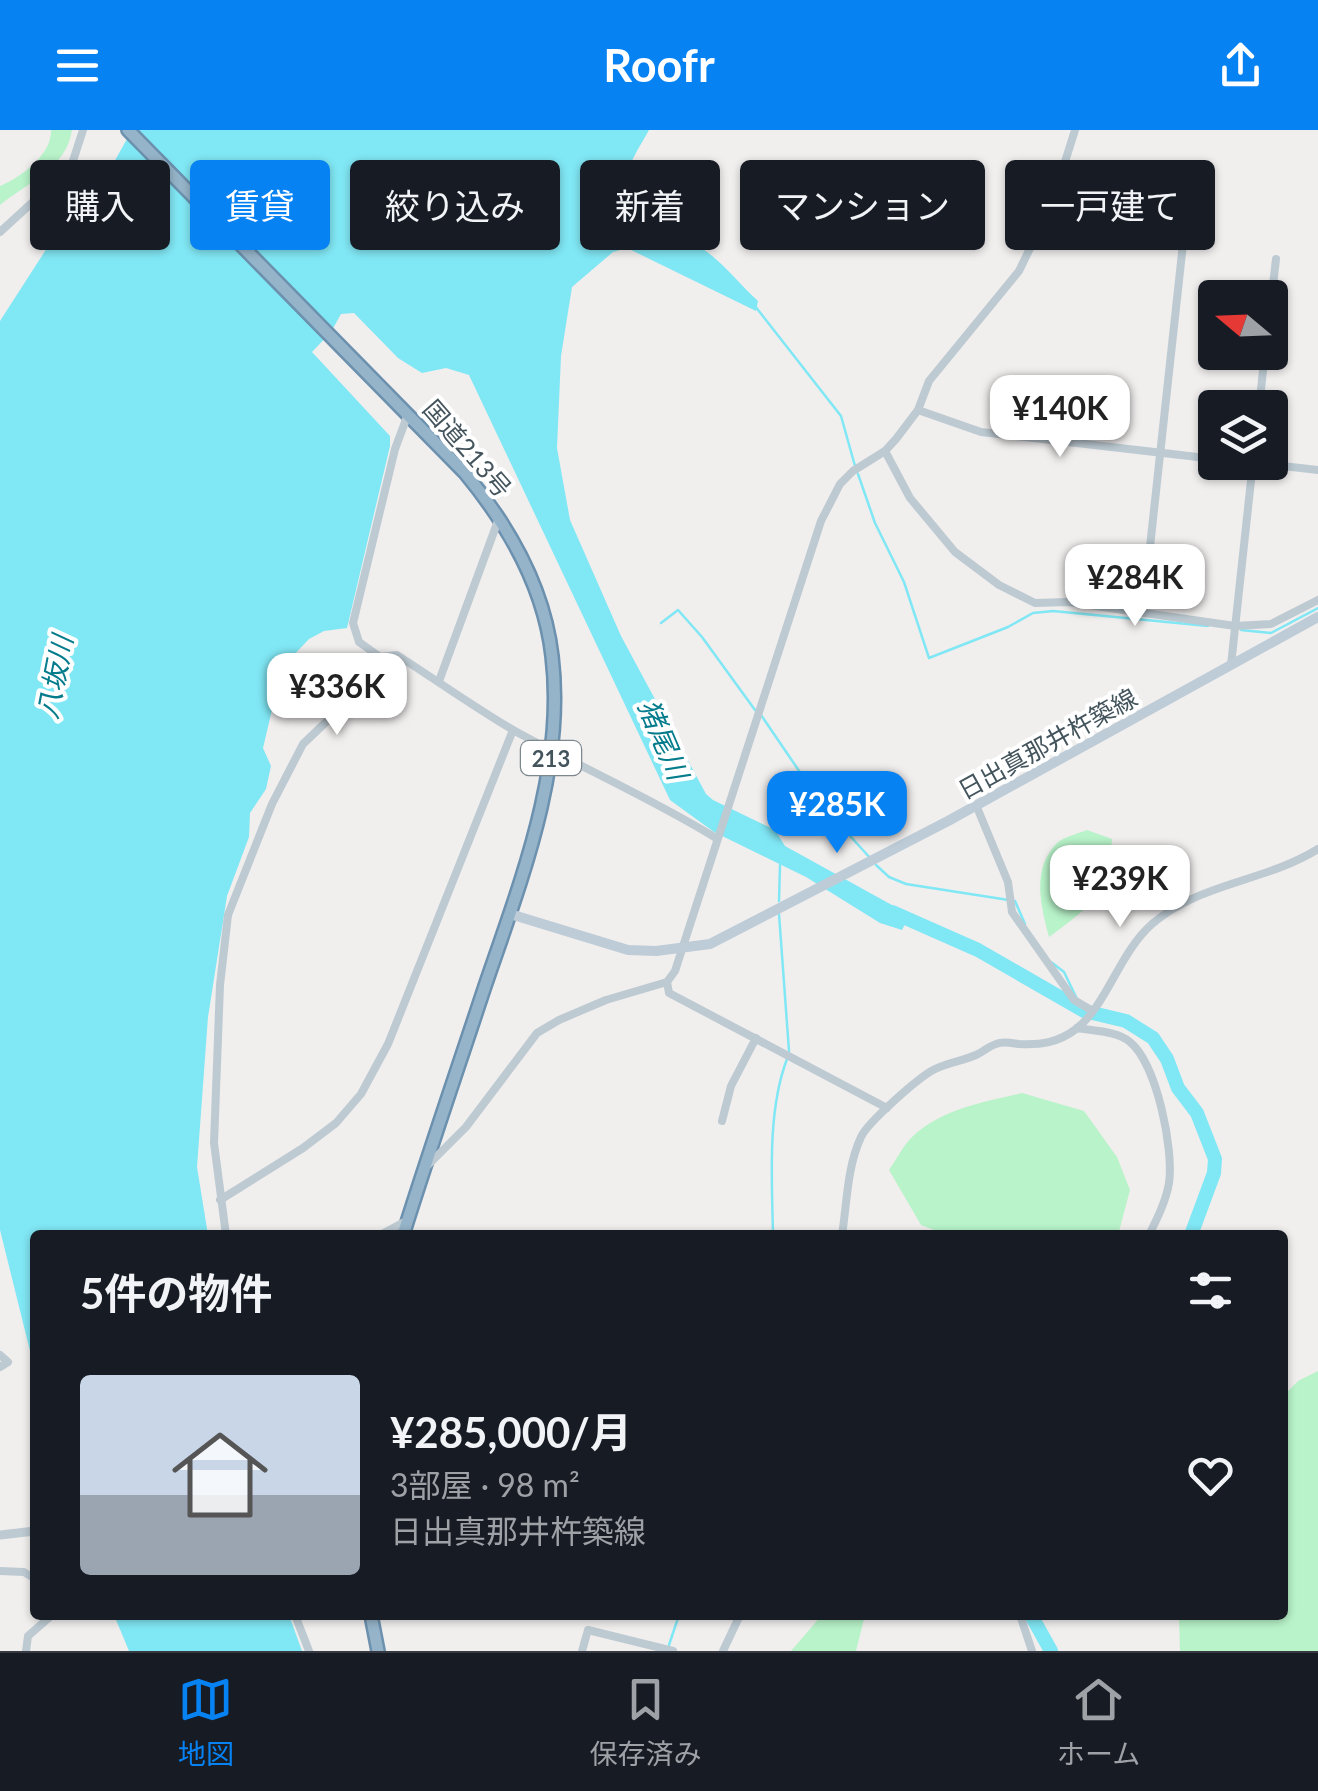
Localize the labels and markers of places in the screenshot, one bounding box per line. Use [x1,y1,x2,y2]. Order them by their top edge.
pin: ¥140K [990,375,1130,460]
pin: ¥284K [1065,544,1205,629]
pin: ¥336K [267,653,407,738]
pin: ¥285K [767,771,907,856]
pin: ¥239K [1050,845,1190,930]

